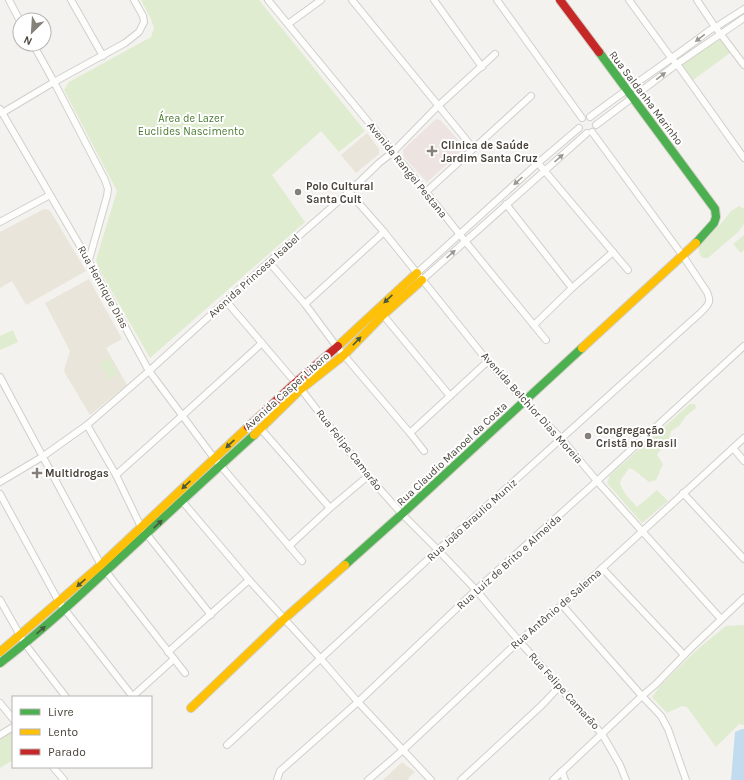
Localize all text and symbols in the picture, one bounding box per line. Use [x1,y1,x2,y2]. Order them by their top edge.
north arrow [12,12,52,52]
text: N [22,33,34,48]
one-way arrow [695,34,705,42]
street label: Rua Saldanha Marinho [606,48,686,148]
one-way arrow [655,72,666,80]
park label: Área de Lazer Euclides Nascimento [138,110,244,138]
street label: Avenida Rangel Pestana [364,119,450,221]
place label: Clinica de Saúde Jardim Santa Cruz [441,139,538,165]
marker: Clinica de Saúde Jardim Santa Cruz [426,145,438,157]
one-way arrow [554,153,564,163]
one-way arrow [513,176,523,186]
place label: Polo Cultural Santa Cult [306,180,374,206]
marker: Polo Cultural Santa Cult [293,187,303,197]
street label: Avenida Princesa Isabel [206,232,302,320]
street label: Rua Henrique Dias [75,243,131,331]
one-way arrow [446,249,456,258]
one-way arrow [383,295,393,304]
one-way arrow [352,336,362,346]
street label: Avenida Casper Libero [242,349,332,433]
street label: Avenida Belchior Dias Moreia [479,350,585,466]
street label: Rua Claudio Manoel da Costa [394,399,510,509]
street label: Rua Felipe Camarão [313,407,385,493]
place label: Congregação Cristã no Brasil [596,424,677,450]
marker: Congregação Cristã no Brasil [583,431,593,441]
one-way arrow [225,439,235,448]
place label: Multidrogas [45,467,109,480]
marker: Multidrogas [32,468,42,478]
street label: Rua João Braulio Muniz [424,476,520,564]
one-way arrow [181,480,191,490]
street label: Rua Luiz de Brito e Almeida [454,512,564,612]
one-way arrow [153,519,163,528]
street label: Rua Antônio de Salema [508,566,604,652]
one-way arrow [76,578,85,587]
one-way arrow [36,625,46,634]
street label: Rua Felipe Camarão [526,650,602,732]
legend [12,696,152,768]
text: Livre [48,705,74,719]
text: Lento [48,725,78,739]
text: Parado [48,745,86,759]

